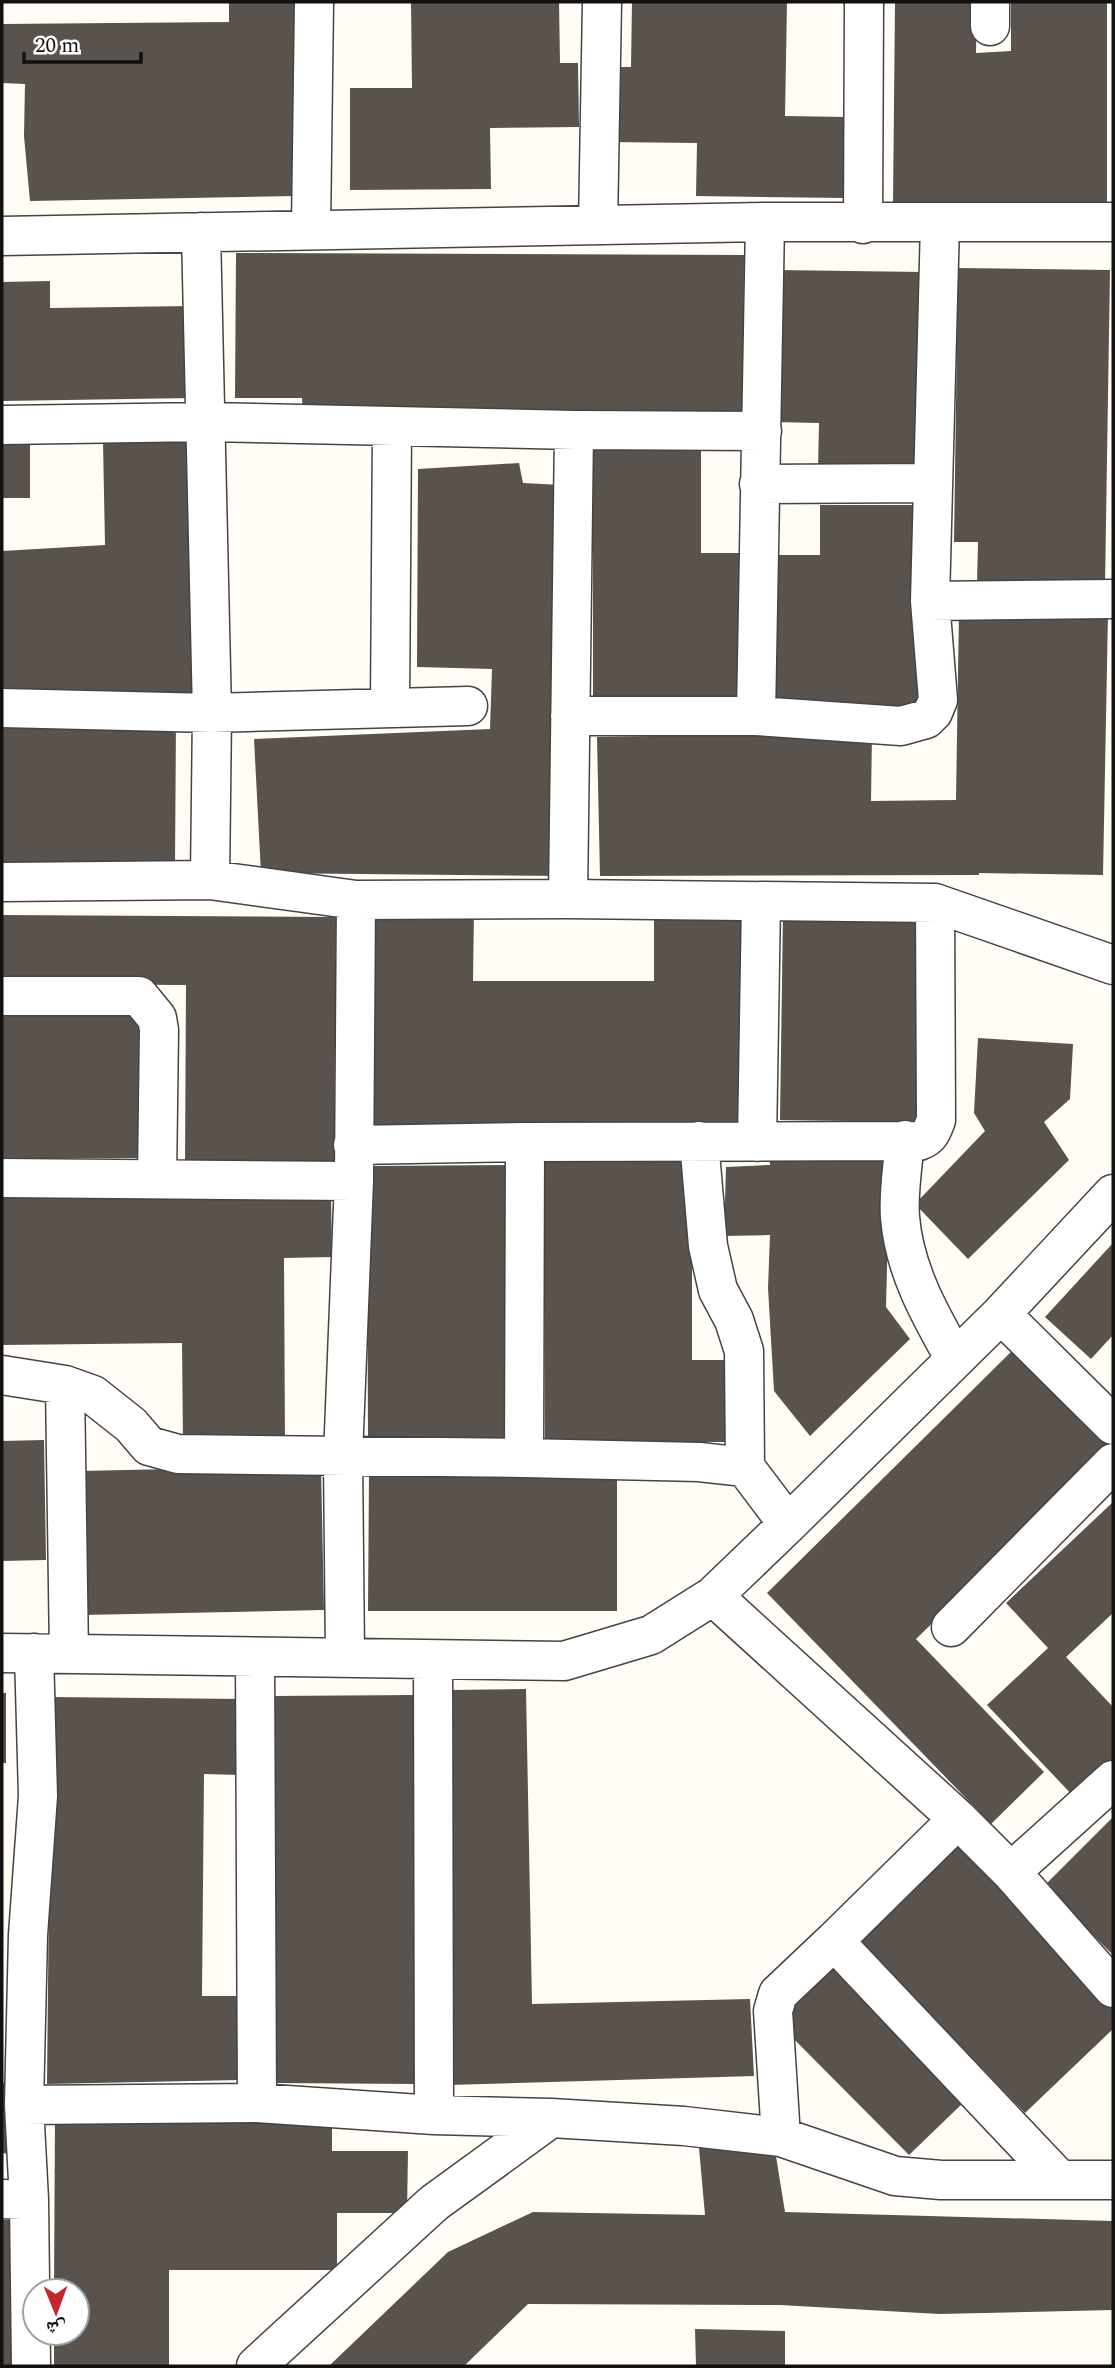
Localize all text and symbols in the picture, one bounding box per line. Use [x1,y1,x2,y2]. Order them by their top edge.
scale bar [24,21,142,65]
text: 20 m [35,30,79,62]
north arrow [21,2277,91,2347]
text: ش [46,2313,67,2342]

